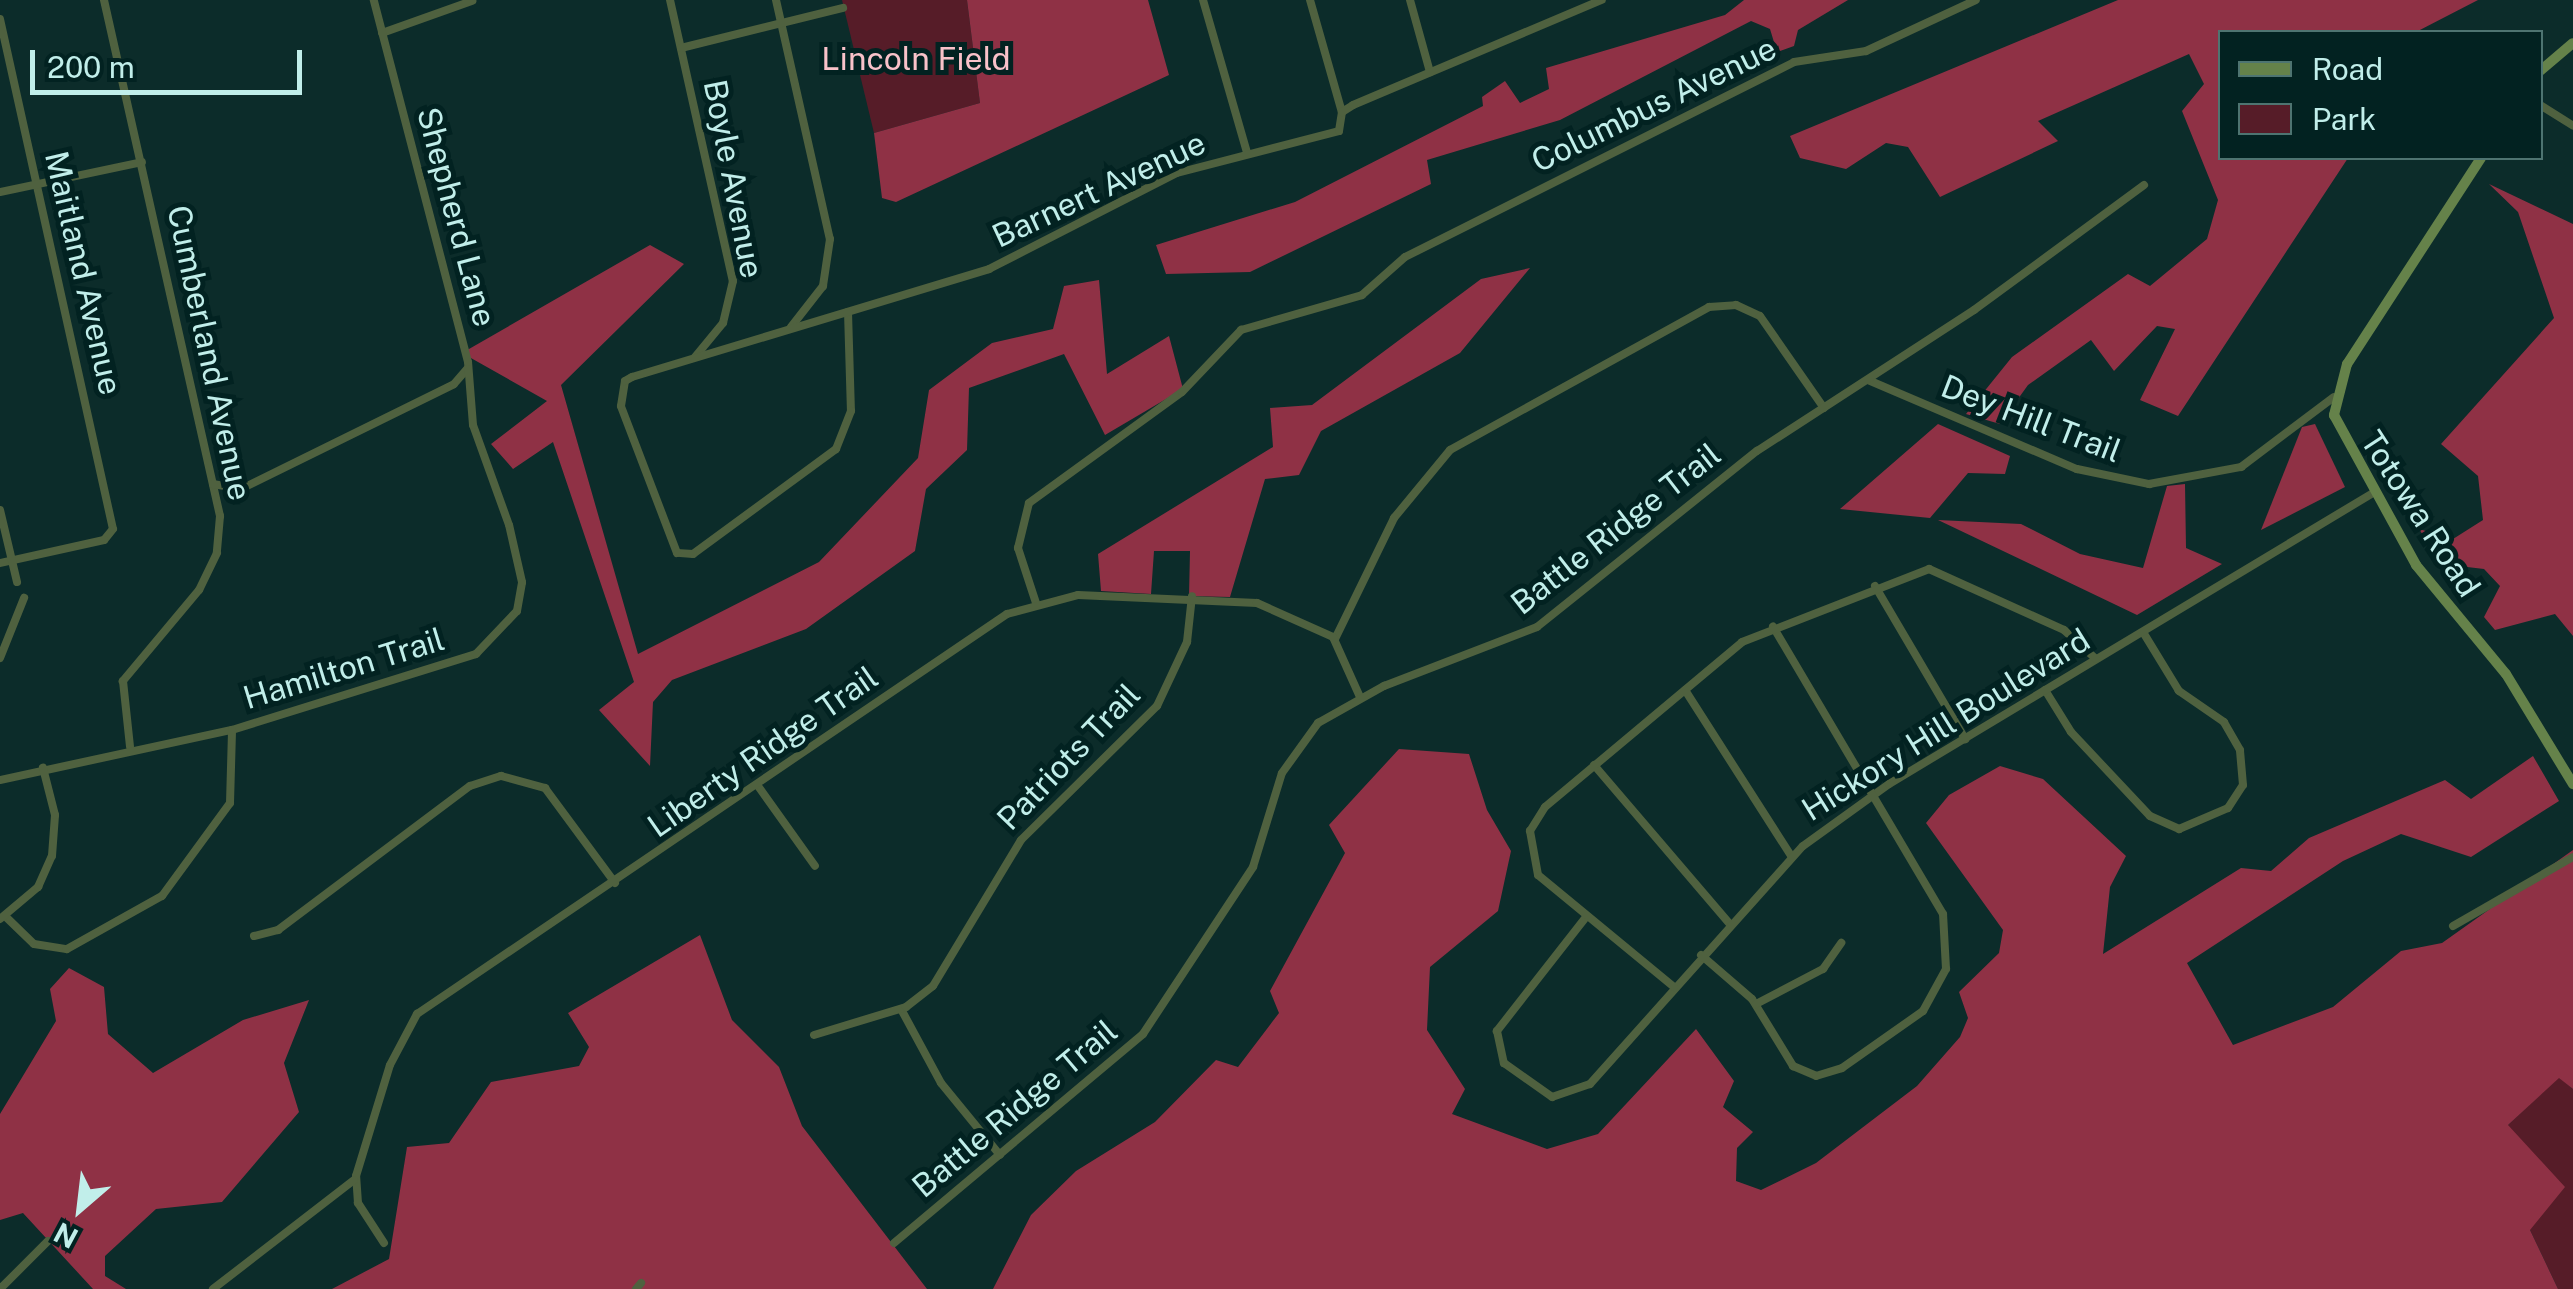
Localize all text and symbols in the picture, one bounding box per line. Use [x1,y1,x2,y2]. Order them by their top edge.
street label: Columbus Avenue [1526,29,1782,181]
scale bar [35,30,308,92]
legend [2218,30,2543,160]
park label: Lincoln Field [821,40,1011,78]
text: 200 m [47,49,135,85]
text: Road [2312,51,2383,87]
street label: Boyle Avenue [695,77,771,281]
text: Park [2312,101,2376,137]
street label: Shepherd Lane [408,103,504,331]
street label: Barnert Avenue [986,124,1212,256]
street label: Maitland Avenue [36,147,130,399]
street label: Cumberland Avenue [159,202,259,504]
street label: Dey Hill Trail [1936,367,2126,471]
street label: Totowa Road [2352,424,2488,604]
street label: Battle Ridge Trail [1503,435,1729,623]
street label: Hamilton Trail [239,620,449,718]
street label: Hickory Hill Boulevard [1795,621,2097,829]
street label: Liberty Ridge Trail [640,658,886,846]
street label: Patriots Trail [990,676,1148,838]
street label: Battle Ridge Trail [905,1012,1125,1206]
north arrow [30,1159,130,1259]
text: N [48,1216,83,1256]

